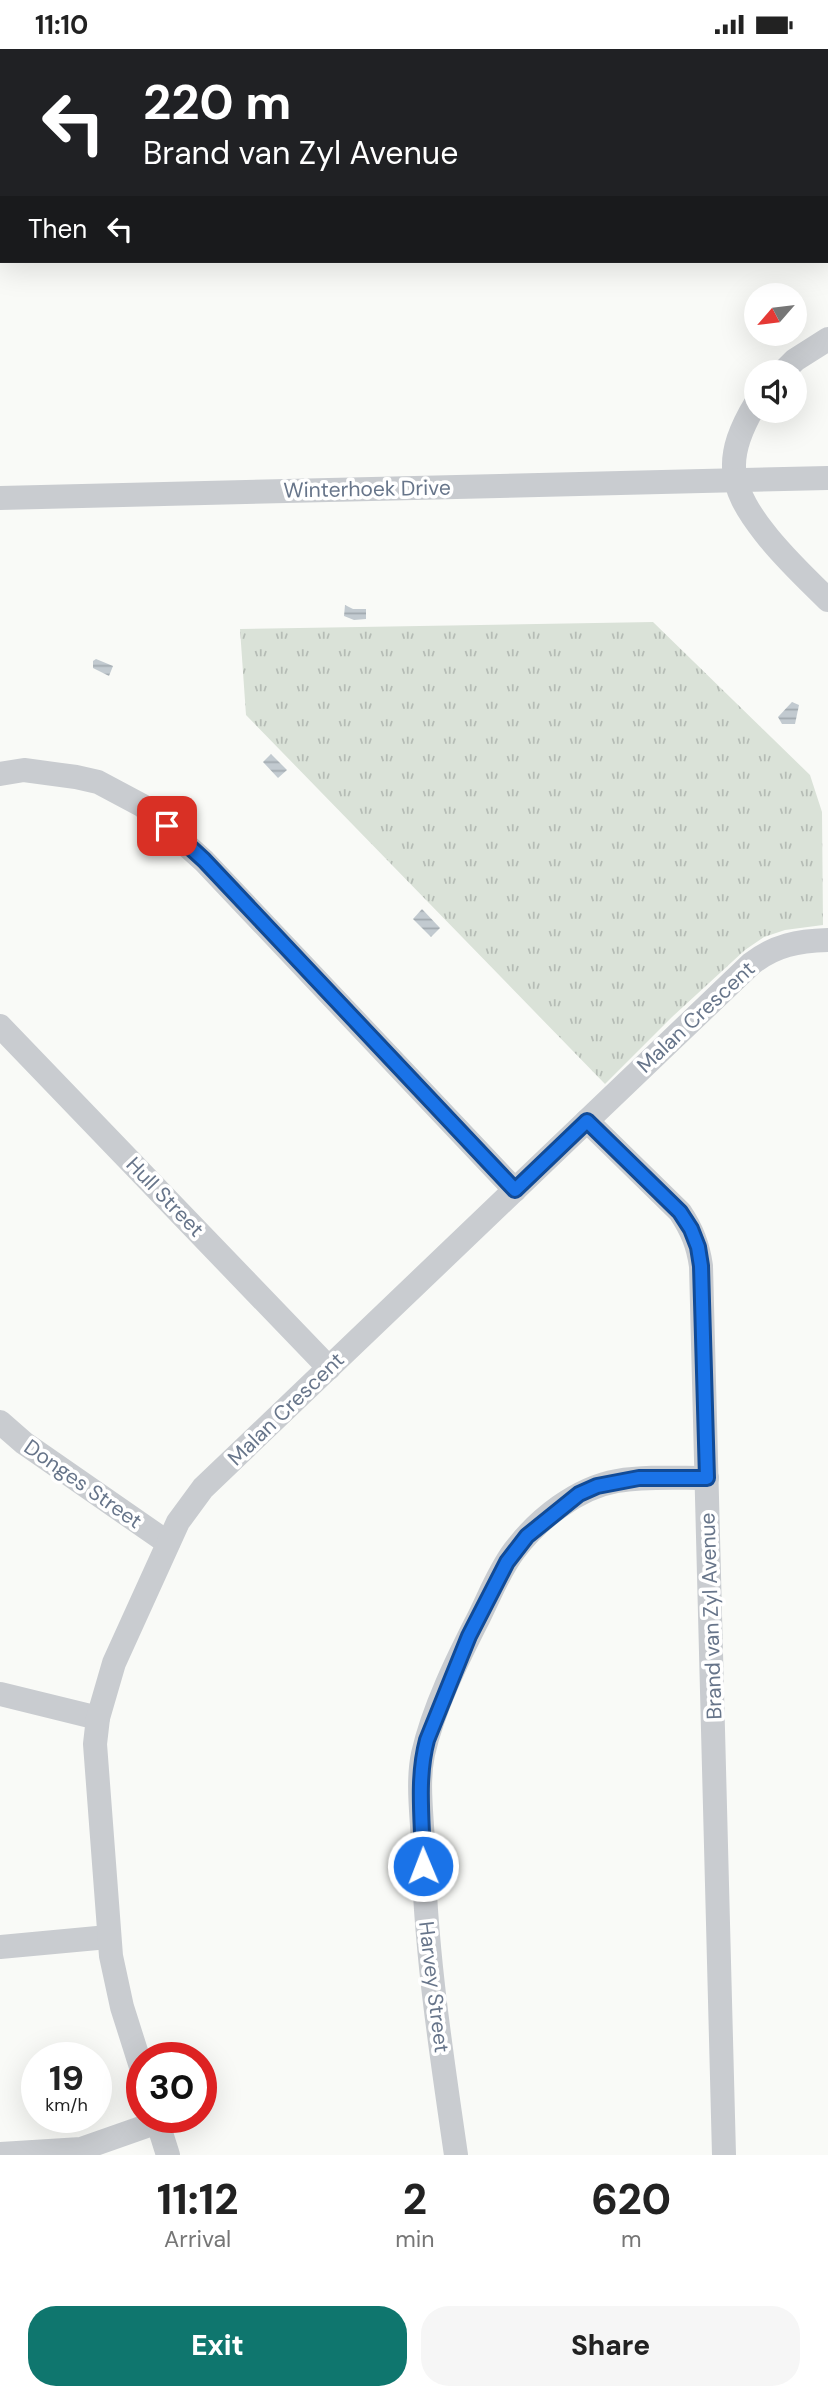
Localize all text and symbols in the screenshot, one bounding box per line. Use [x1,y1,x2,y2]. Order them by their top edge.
text: 11:10 [35,8,88,42]
text: 220 m [143,70,291,134]
icon: left [28,77,119,168]
text: Brand van Zyl Avenue [143,132,458,174]
icon: left [101,210,139,248]
text: Then [28,212,87,246]
north arrow [744,283,807,347]
map controls [744,283,807,423]
button: sound [744,360,807,423]
street label: Winterhoek Drive [283,474,451,504]
pin [137,796,197,856]
icon: arrive [148,807,186,845]
street label: Malan Crescent [631,955,761,1079]
street label: Hull Street [120,1151,210,1243]
street label: Malan Crescent [222,1346,350,1472]
street label: Donges Street [19,1433,147,1535]
street label: Brand van Zyl Avenue [693,1512,729,1720]
position arrow [386,1829,460,1903]
street label: Harvey Street [412,1920,456,2054]
speed limit sign: 30 [126,2042,217,2133]
text: 19 [49,2055,84,2101]
text: km/h [45,2093,88,2117]
text: 11:12 [157,2172,238,2227]
text: 2 [403,2172,427,2227]
text: 620 [591,2172,671,2227]
text: Arrival [164,2224,231,2254]
text: min [395,2224,434,2254]
text: m [621,2224,641,2254]
button: Exit [28,2306,407,2386]
button: Share [421,2306,800,2386]

